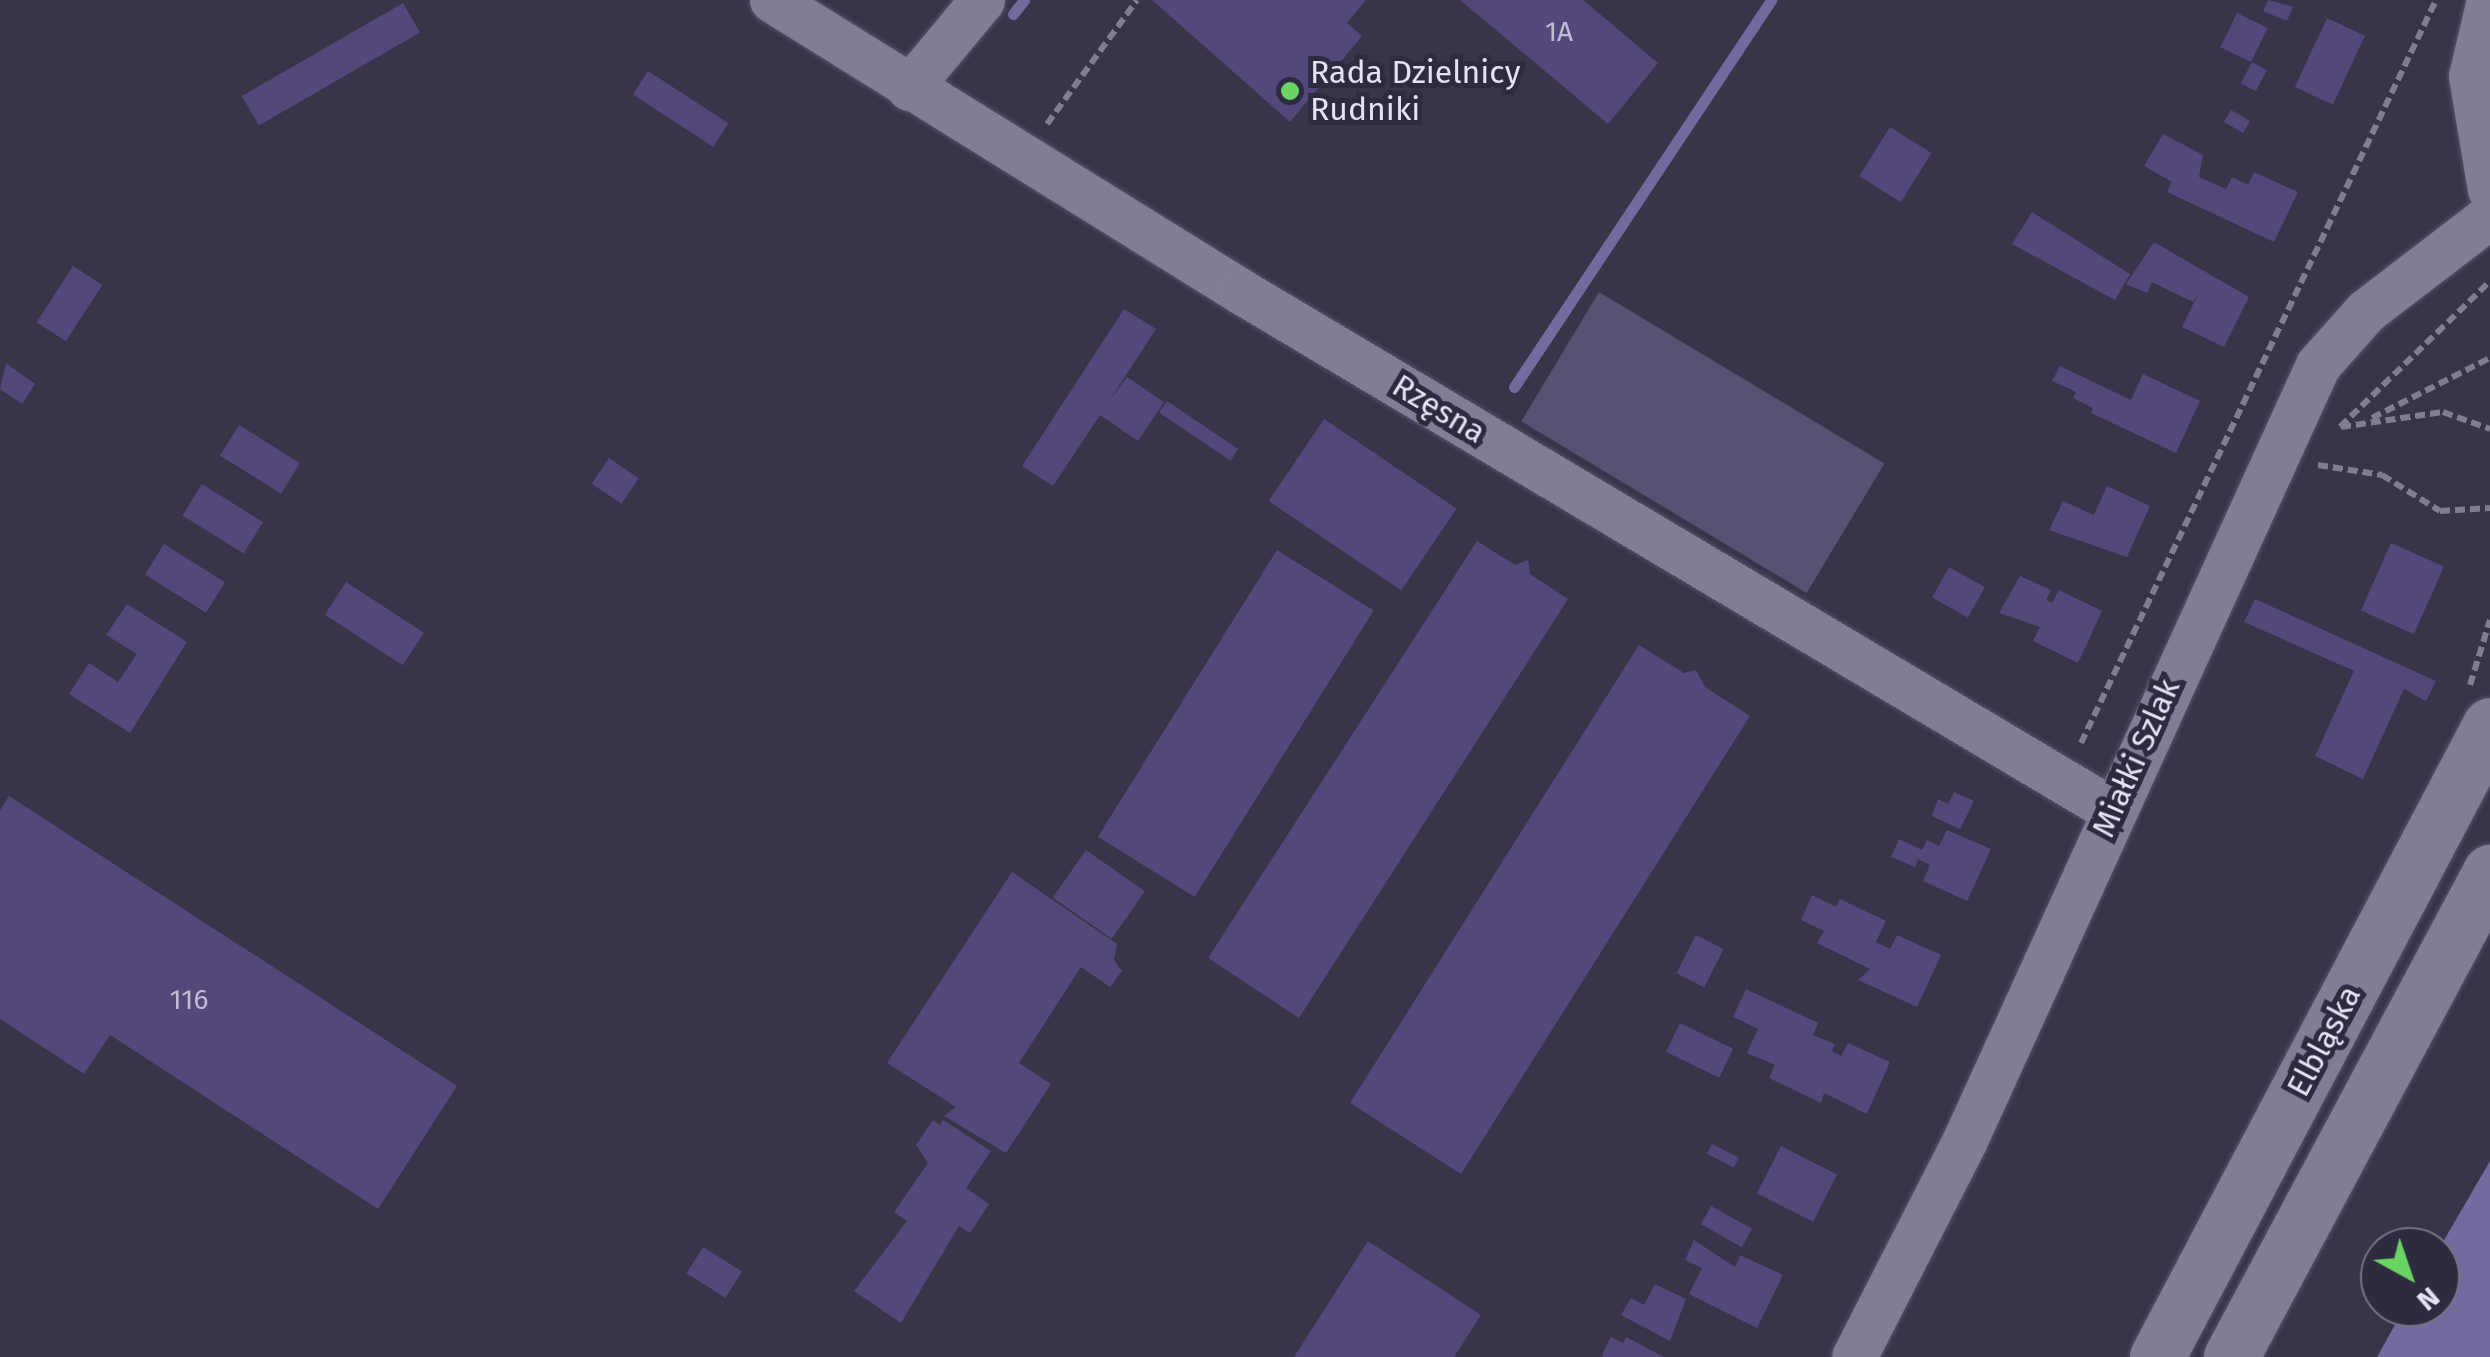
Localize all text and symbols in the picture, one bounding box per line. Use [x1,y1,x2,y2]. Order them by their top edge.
house number: 1A [1545,15,1573,49]
place label: Rada Dzielnicy Rudniki [1310,54,1520,129]
marker: Rada Dzielnicy Rudniki [1279,80,1301,102]
street label: Rzęsna [1386,366,1492,452]
street label: Miałki Szlak [2084,673,2188,843]
street label: Elbląska [2279,979,2369,1103]
house number: 116 [170,983,208,1017]
north arrow [2360,1227,2460,1327]
text: N [2411,1280,2446,1317]

